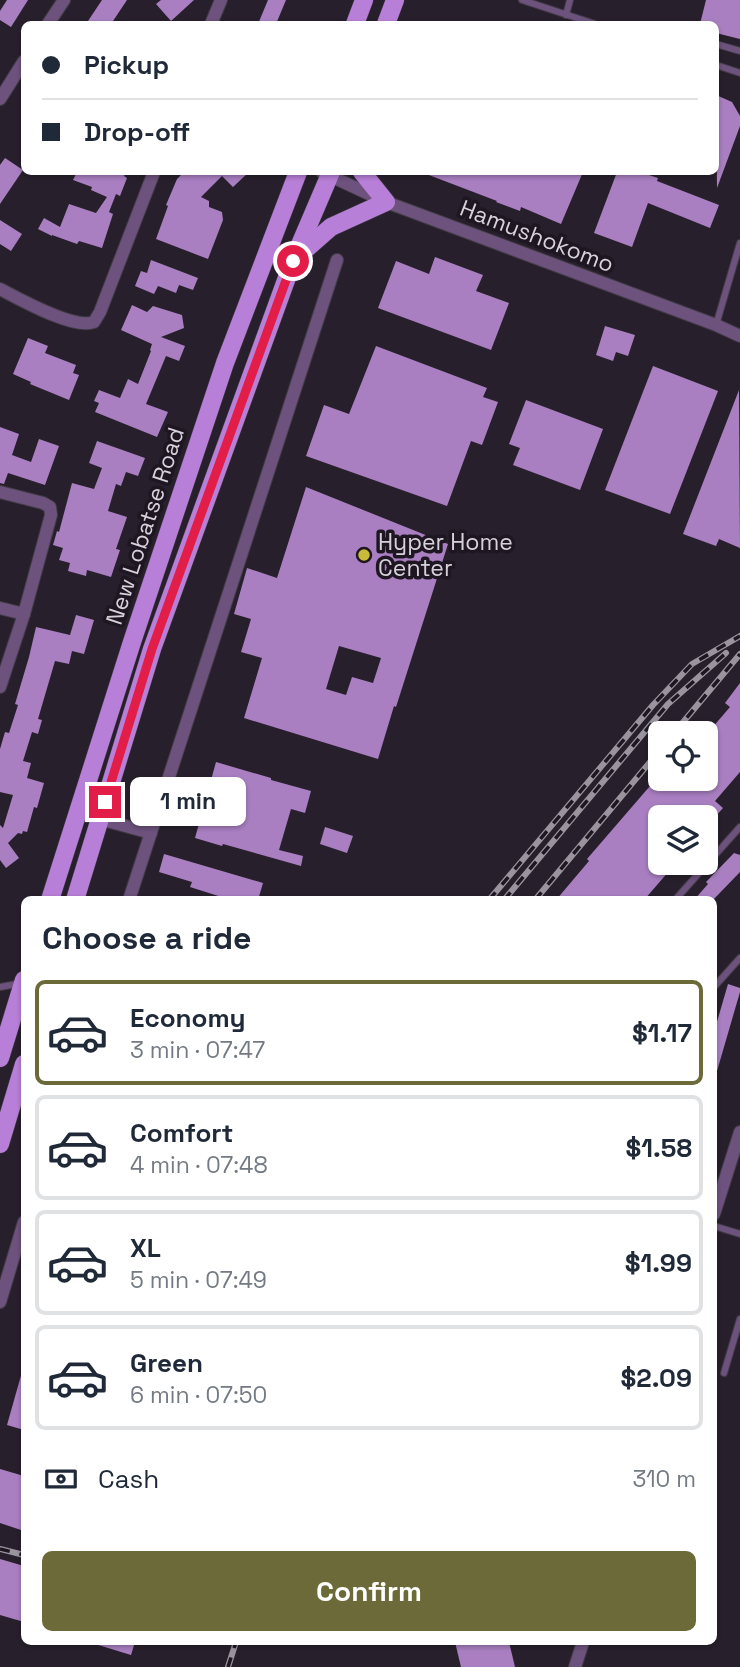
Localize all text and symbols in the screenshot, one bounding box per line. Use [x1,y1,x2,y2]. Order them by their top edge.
text: Pickup [84,48,169,82]
text: Drop-off [84,115,190,149]
street label: Hamushokomo [456,193,618,279]
route start [277,245,309,277]
street label: New Lobatse Road [99,424,191,628]
place label: Hyper Home Center [378,527,513,583]
marker: Hyper Home Center [356,547,372,563]
map controls [648,721,718,875]
button: locate [648,721,718,791]
callout: 1 min [130,778,245,826]
route end [89,786,121,818]
text: 1 min [160,786,216,816]
button: layers [648,805,718,875]
text: Choose a ride [42,918,252,958]
icon: car [46,1001,109,1064]
text: Economy [130,1001,246,1035]
text: $1.17 [632,1016,692,1050]
text: 3 min · 07:47 [130,1035,265,1065]
icon: car [46,1116,109,1179]
text: Comfort [130,1116,233,1150]
text: $1.58 [626,1131,692,1165]
text: 4 min · 07:48 [130,1150,268,1180]
icon: car [46,1231,109,1294]
text: XL [130,1231,161,1265]
text: $1.99 [625,1246,692,1280]
text: 5 min · 07:49 [130,1265,267,1295]
icon: car [46,1346,109,1409]
text: Green [130,1346,203,1380]
text: $2.09 [620,1361,692,1395]
text: 6 min · 07:50 [130,1380,267,1410]
icon: cash [42,1460,80,1498]
text: Cash [98,1462,159,1496]
text: 310 m [632,1464,696,1494]
button: Confirm [42,1551,696,1631]

